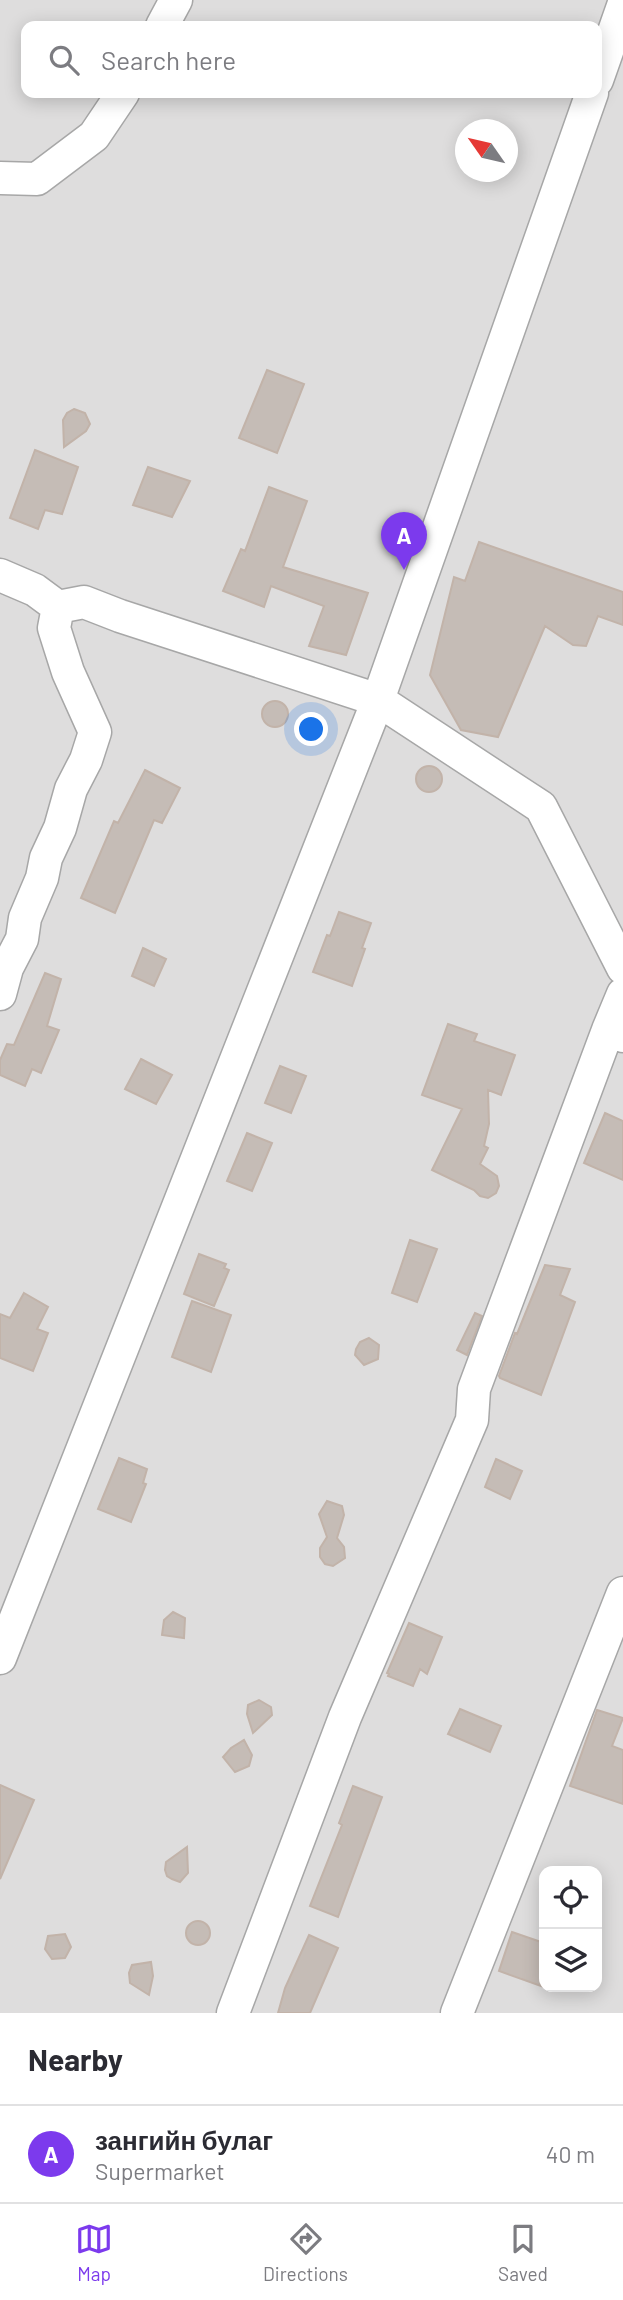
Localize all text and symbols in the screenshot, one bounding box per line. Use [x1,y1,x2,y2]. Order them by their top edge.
search box [21,21,602,98]
icon: search [45,41,83,79]
text: Search here [101,44,236,75]
north arrow [455,119,518,182]
pin: A [381,512,427,570]
your location [294,712,328,746]
map controls [539,1866,602,1992]
button: locate [539,1866,602,1929]
button: layers [539,1929,602,1992]
text: Nearby [28,2041,123,2077]
text: зангийн булаг [95,2124,273,2155]
text: A [43,2140,59,2168]
text: 40 m [546,2140,595,2168]
text: Supermarket [95,2157,225,2185]
tab: Map [75,2220,113,2285]
tab: Directions [263,2220,348,2285]
tab: Saved [498,2220,548,2285]

